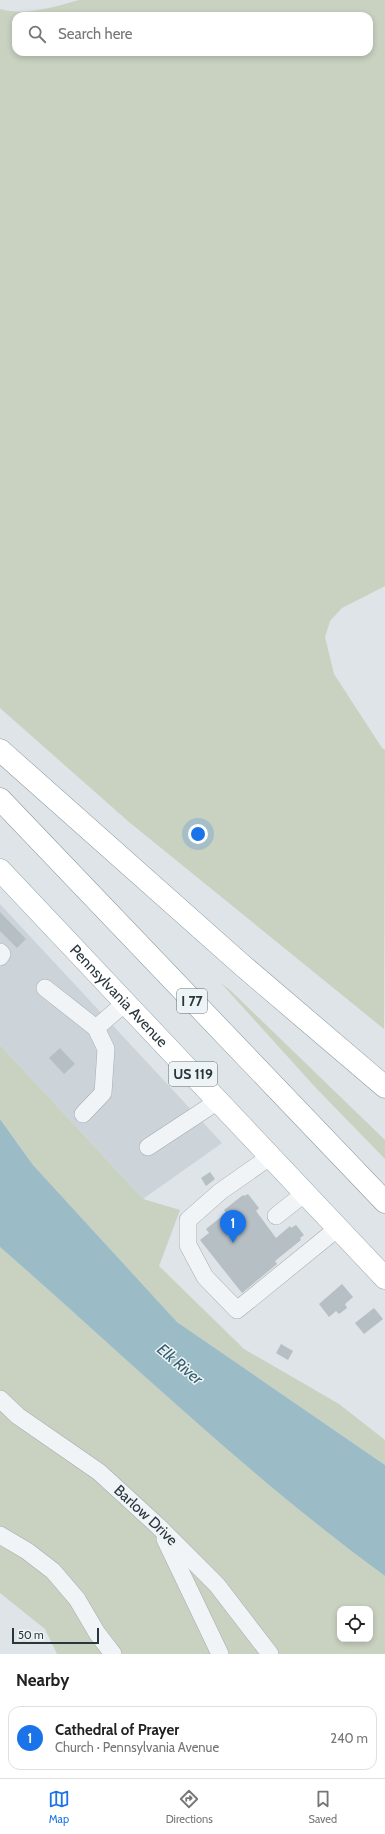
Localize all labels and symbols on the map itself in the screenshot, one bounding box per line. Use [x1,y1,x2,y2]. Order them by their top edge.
your location [188,824,208,844]
street label: Pennsylvania Avenue [66,941,172,1051]
road number: I 77 [177,989,207,1013]
road number: US 119 [169,1062,217,1086]
pin: 1 [220,1210,246,1243]
water label: Elk River [153,1339,207,1389]
street label: Barlow Drive [110,1481,182,1550]
scale bar [12,1626,99,1645]

